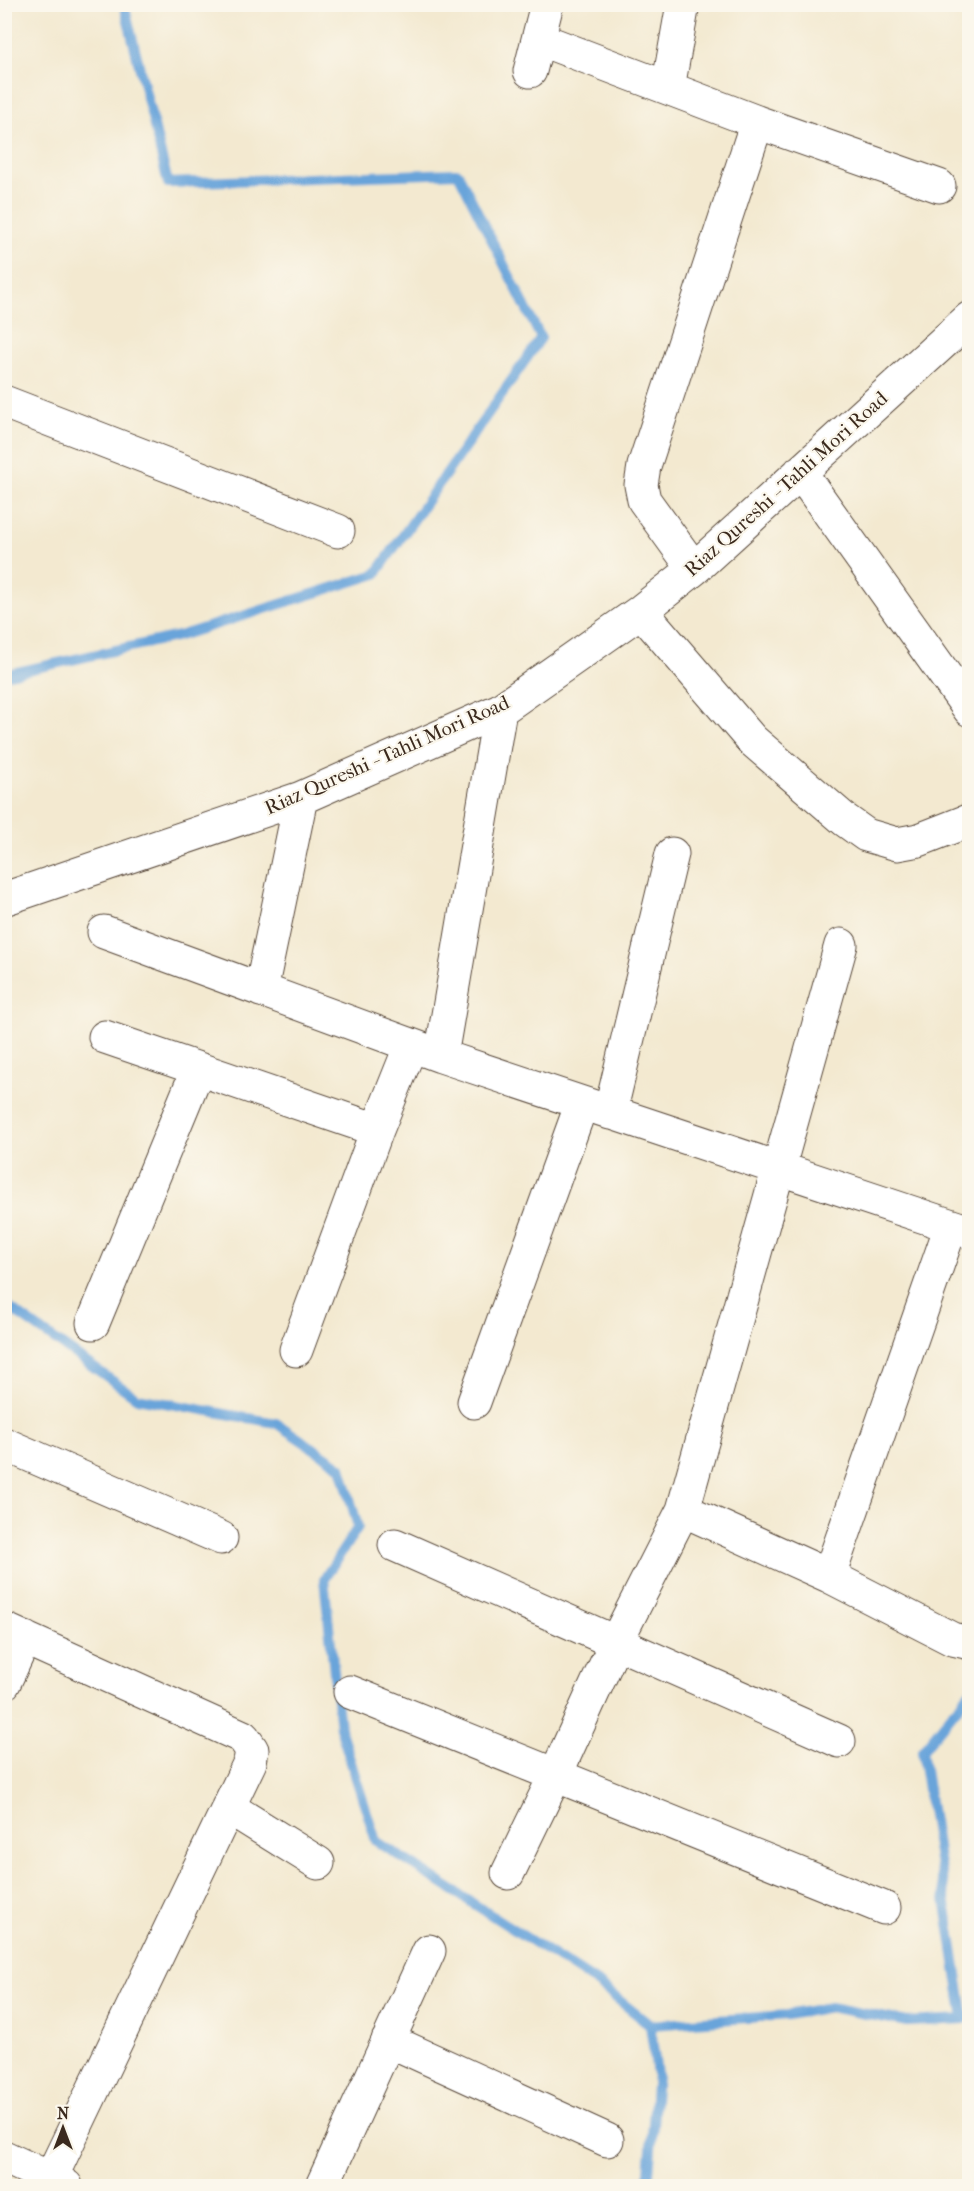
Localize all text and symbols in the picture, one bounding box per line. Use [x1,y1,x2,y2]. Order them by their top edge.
street label: Riaz Qureshi - Tahli Mori Road [680,386,893,581]
street label: Riaz Qureshi - Tahli Mori Road [261,690,514,819]
north arrow [33,2098,93,2158]
text: N [57,2104,70,2123]

